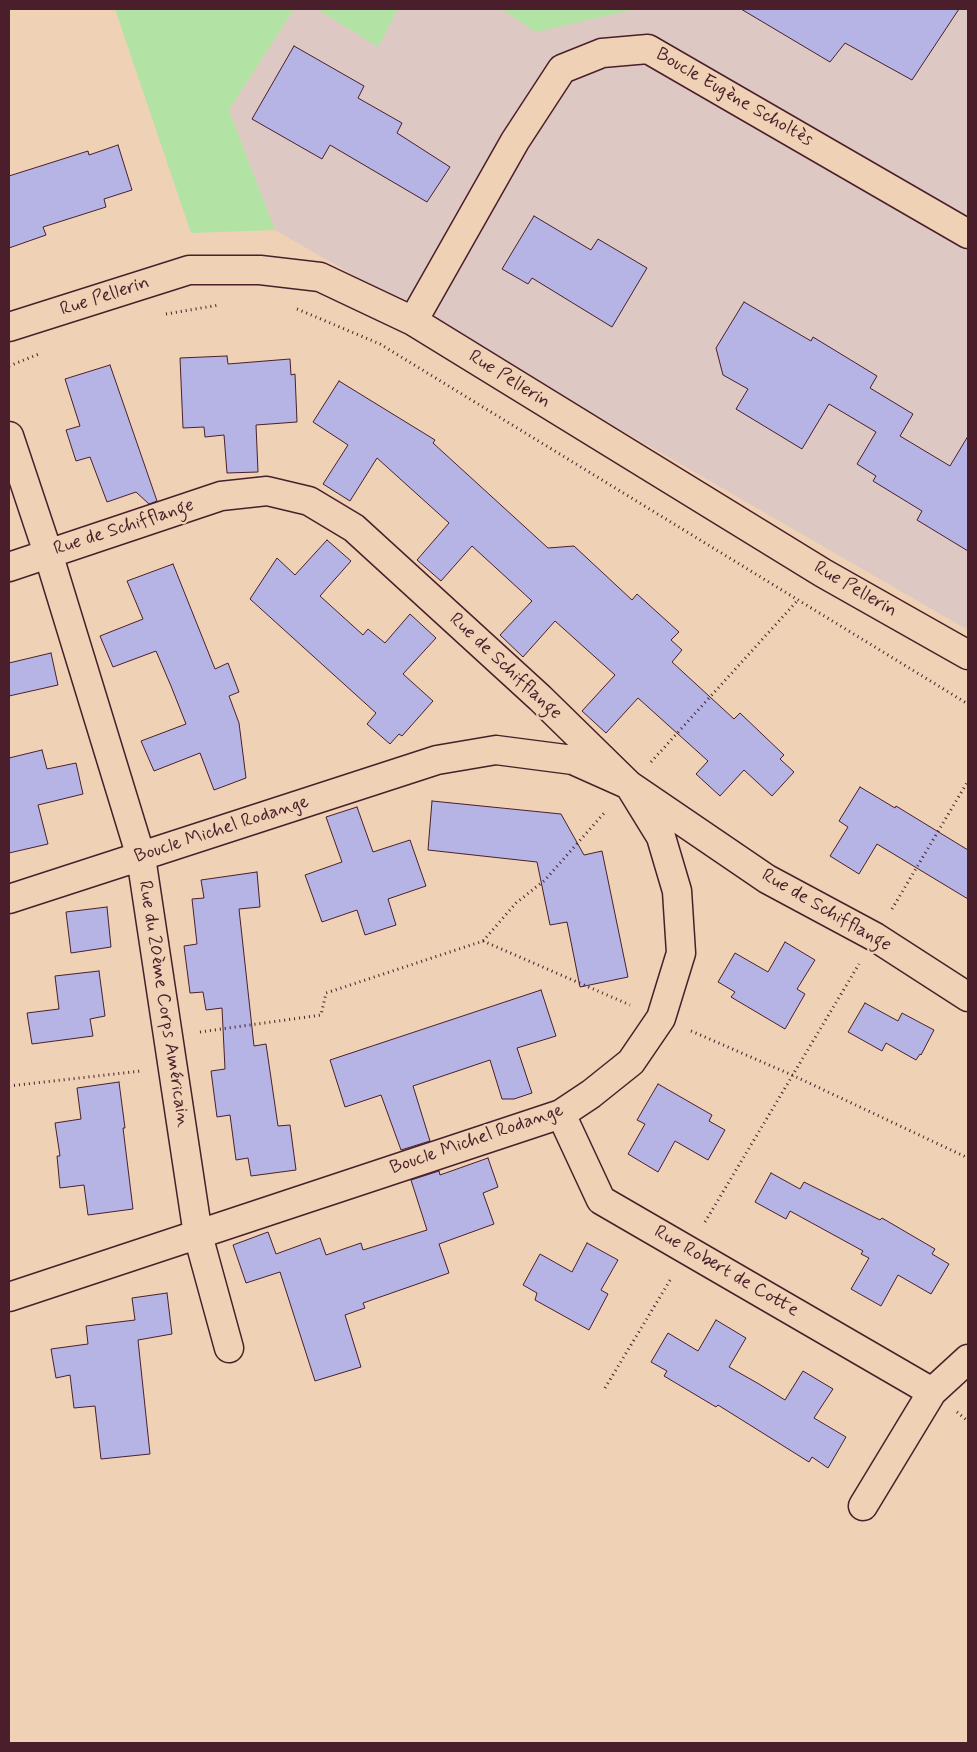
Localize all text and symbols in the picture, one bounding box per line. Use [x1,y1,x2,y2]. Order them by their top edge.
street label: Boucle Eugène Scholtès [651,44,817,152]
street label: Rue Pellerin [58,272,152,322]
street label: Rue Pellerin [464,346,554,414]
street label: Rue de Schifflange [51,495,197,561]
street label: Rue Pellerin [809,557,901,623]
street label: Rue de Schifflange [444,609,566,725]
street label: Boucle Michel Rodange [132,791,312,869]
street label: Rue de Schifflange [757,865,895,957]
street label: Rue du 20ème Corps Américain [132,879,194,1129]
street label: Boucle Michel Rodange [387,1100,567,1180]
street label: Rue Robert de Cotte [650,1221,802,1323]

